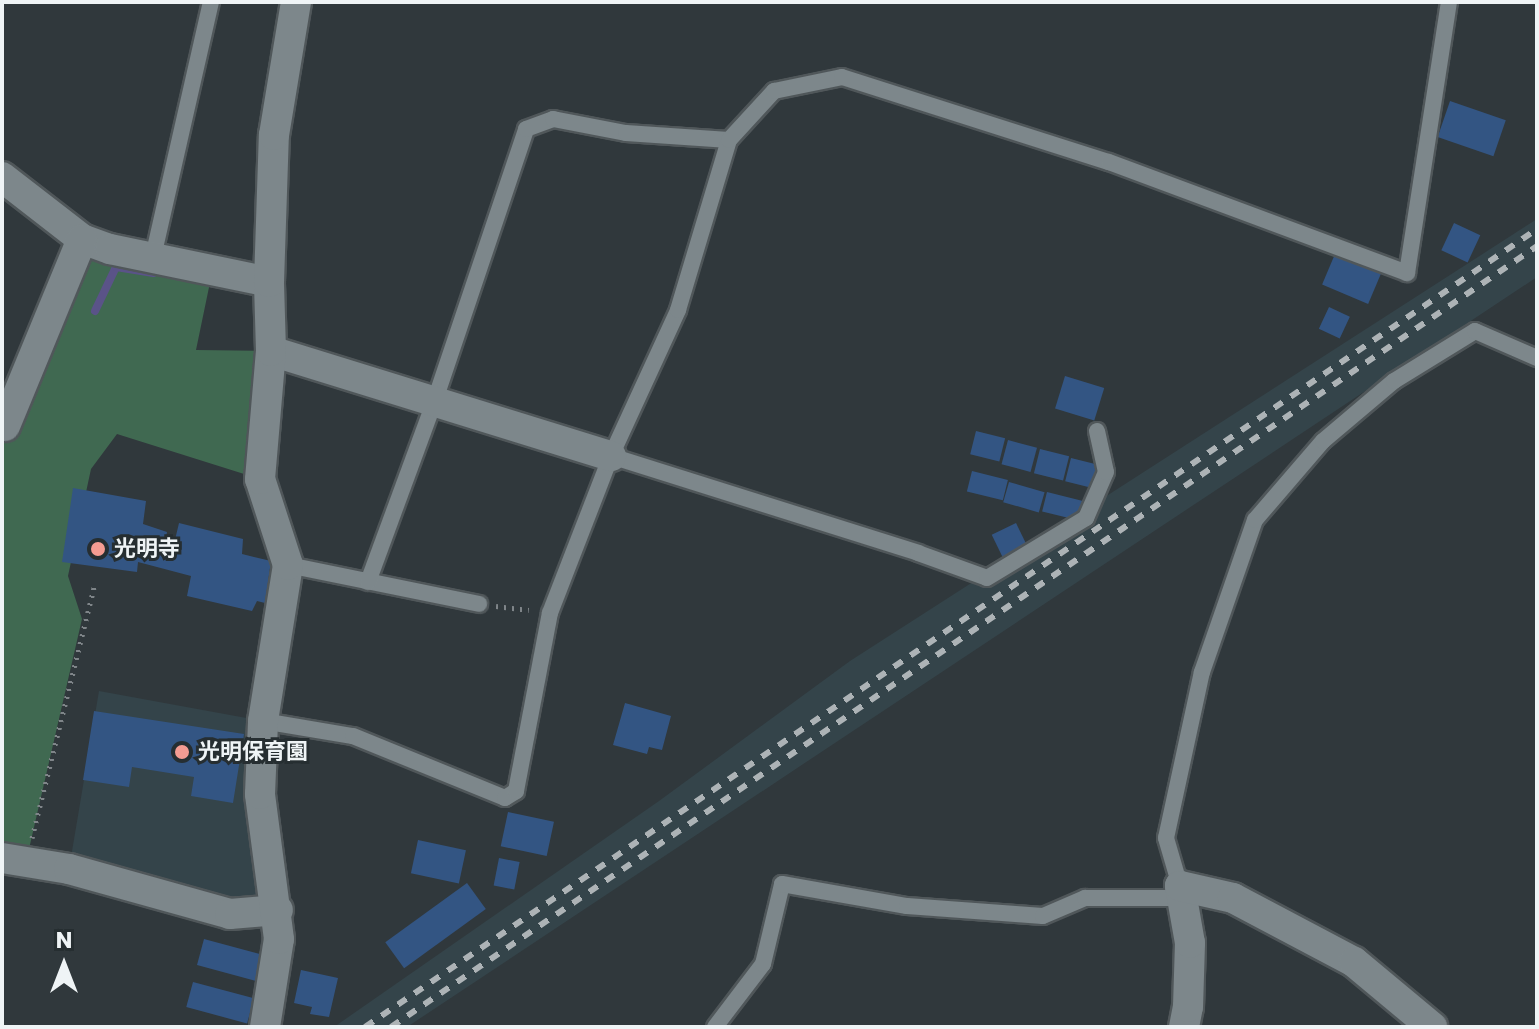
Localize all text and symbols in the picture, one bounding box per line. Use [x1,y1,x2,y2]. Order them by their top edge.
place label: 光明寺 [114,536,180,562]
marker: 光明寺 [89,540,107,558]
place label: 光明保育園 [198,739,308,765]
marker: 光明保育園 [173,743,191,761]
north arrow [24,925,104,1005]
text: N [56,925,72,956]

